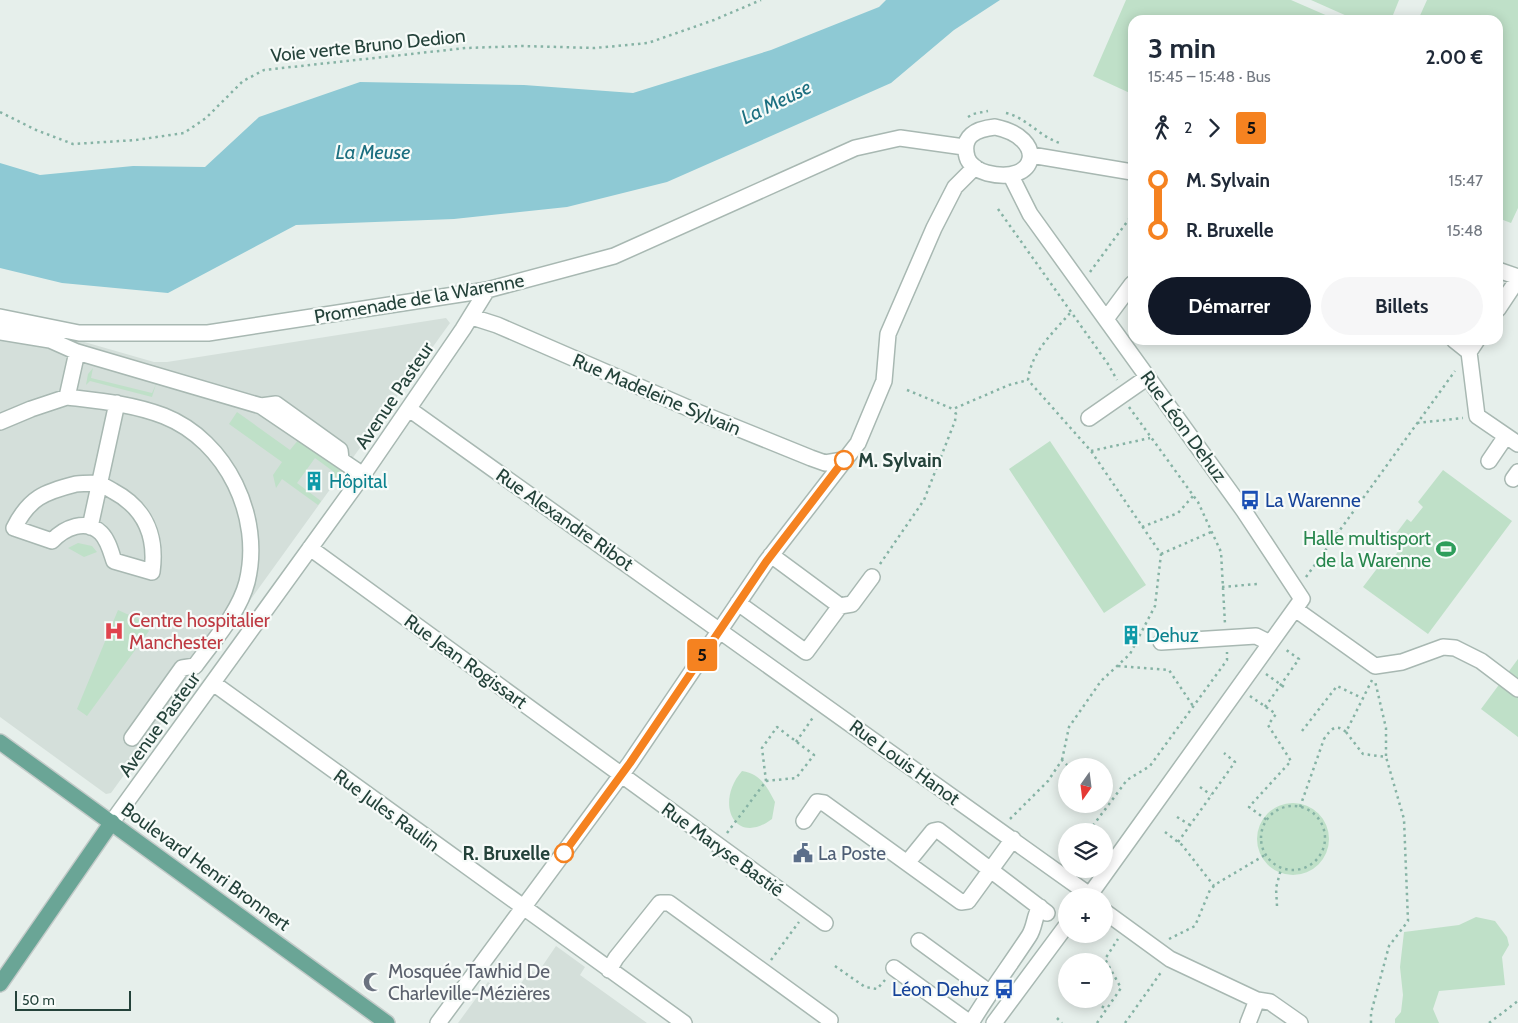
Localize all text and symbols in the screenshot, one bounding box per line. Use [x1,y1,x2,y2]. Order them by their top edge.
street label: Voie verte Bruno Dedion [269,24,467,67]
text: 3 min [1148,31,1216,65]
text: 2.00 € [1426,46,1483,69]
text: 15:45 – 15:48 · Bus [1148,67,1271,86]
water label: La Meuse [737,75,815,129]
icon: walk [1148,114,1176,142]
icon: forward [1200,114,1228,142]
text: 5 [1246,117,1256,139]
text: 2 [1184,118,1192,137]
water label: La Meuse [336,140,411,164]
text: M. Sylvain [1186,169,1270,192]
text: 15:47 [1449,171,1483,190]
text: R. Bruxelle [1186,219,1273,242]
text: 15:48 [1447,221,1483,240]
street label: Promenade de la Warenne [312,269,526,328]
button: Démarrer [1148,277,1311,335]
button: Billets [1321,277,1483,335]
street label: Avenue Pasteur [350,337,439,453]
street label: Rue Madeleine Sylvain [569,349,744,440]
street label: Rue Léon Dehuz [1135,366,1232,487]
place label: M. Sylvain [858,449,942,472]
marker: M. Sylvain [834,450,854,470]
street label: Rue Alexandre Ribot [492,463,638,576]
building icon: Hôpital [303,470,325,492]
place label: Hôpital [329,470,388,493]
bus stop icon: La Warenne [1239,489,1261,511]
place label: La Warenne [1265,489,1361,512]
place label: Halle multisport de la Warenne [1303,527,1432,572]
sports icon: Halle multisport de la Warenne [1435,538,1457,560]
place label: Centre hospitalier Manchester [129,609,270,654]
street label: Rue Jean Rogissart [400,609,532,714]
hospital icon: Centre hospitalier Manchester [103,620,125,642]
building icon: Dehuz [1120,624,1142,646]
place label: Dehuz [1146,624,1199,647]
line badge: 5 [686,639,718,671]
text: 5 [697,644,707,666]
street label: Avenue Pasteur [114,667,205,781]
street label: Rue Louis Hanot [845,715,965,810]
north arrow [1058,758,1112,812]
map controls [1058,758,1113,1008]
street label: Rue Jules Raulin [329,764,444,857]
street label: Boulevard Henri Bronnert [117,797,295,936]
street label: Rue Maryse Bastié [657,797,789,902]
button: layers [1058,823,1113,878]
place label: R. Bruxelle [463,842,550,865]
public building icon: La Poste [792,842,814,864]
place label: La Poste [818,842,886,865]
marker: R. Bruxelle [554,843,574,863]
button: + [1058,888,1113,943]
button: − [1058,953,1113,1008]
place label: Mosquée Tawhid De Charleville-Mézières [388,960,550,1005]
mosque icon: Mosquée Tawhid De Charleville-Mézières [362,971,384,993]
place label: Léon Dehuz [892,978,989,1001]
bus stop icon: Léon Dehuz [993,978,1015,1000]
scale bar [15,988,131,1011]
text: 50 m [22,991,55,1009]

